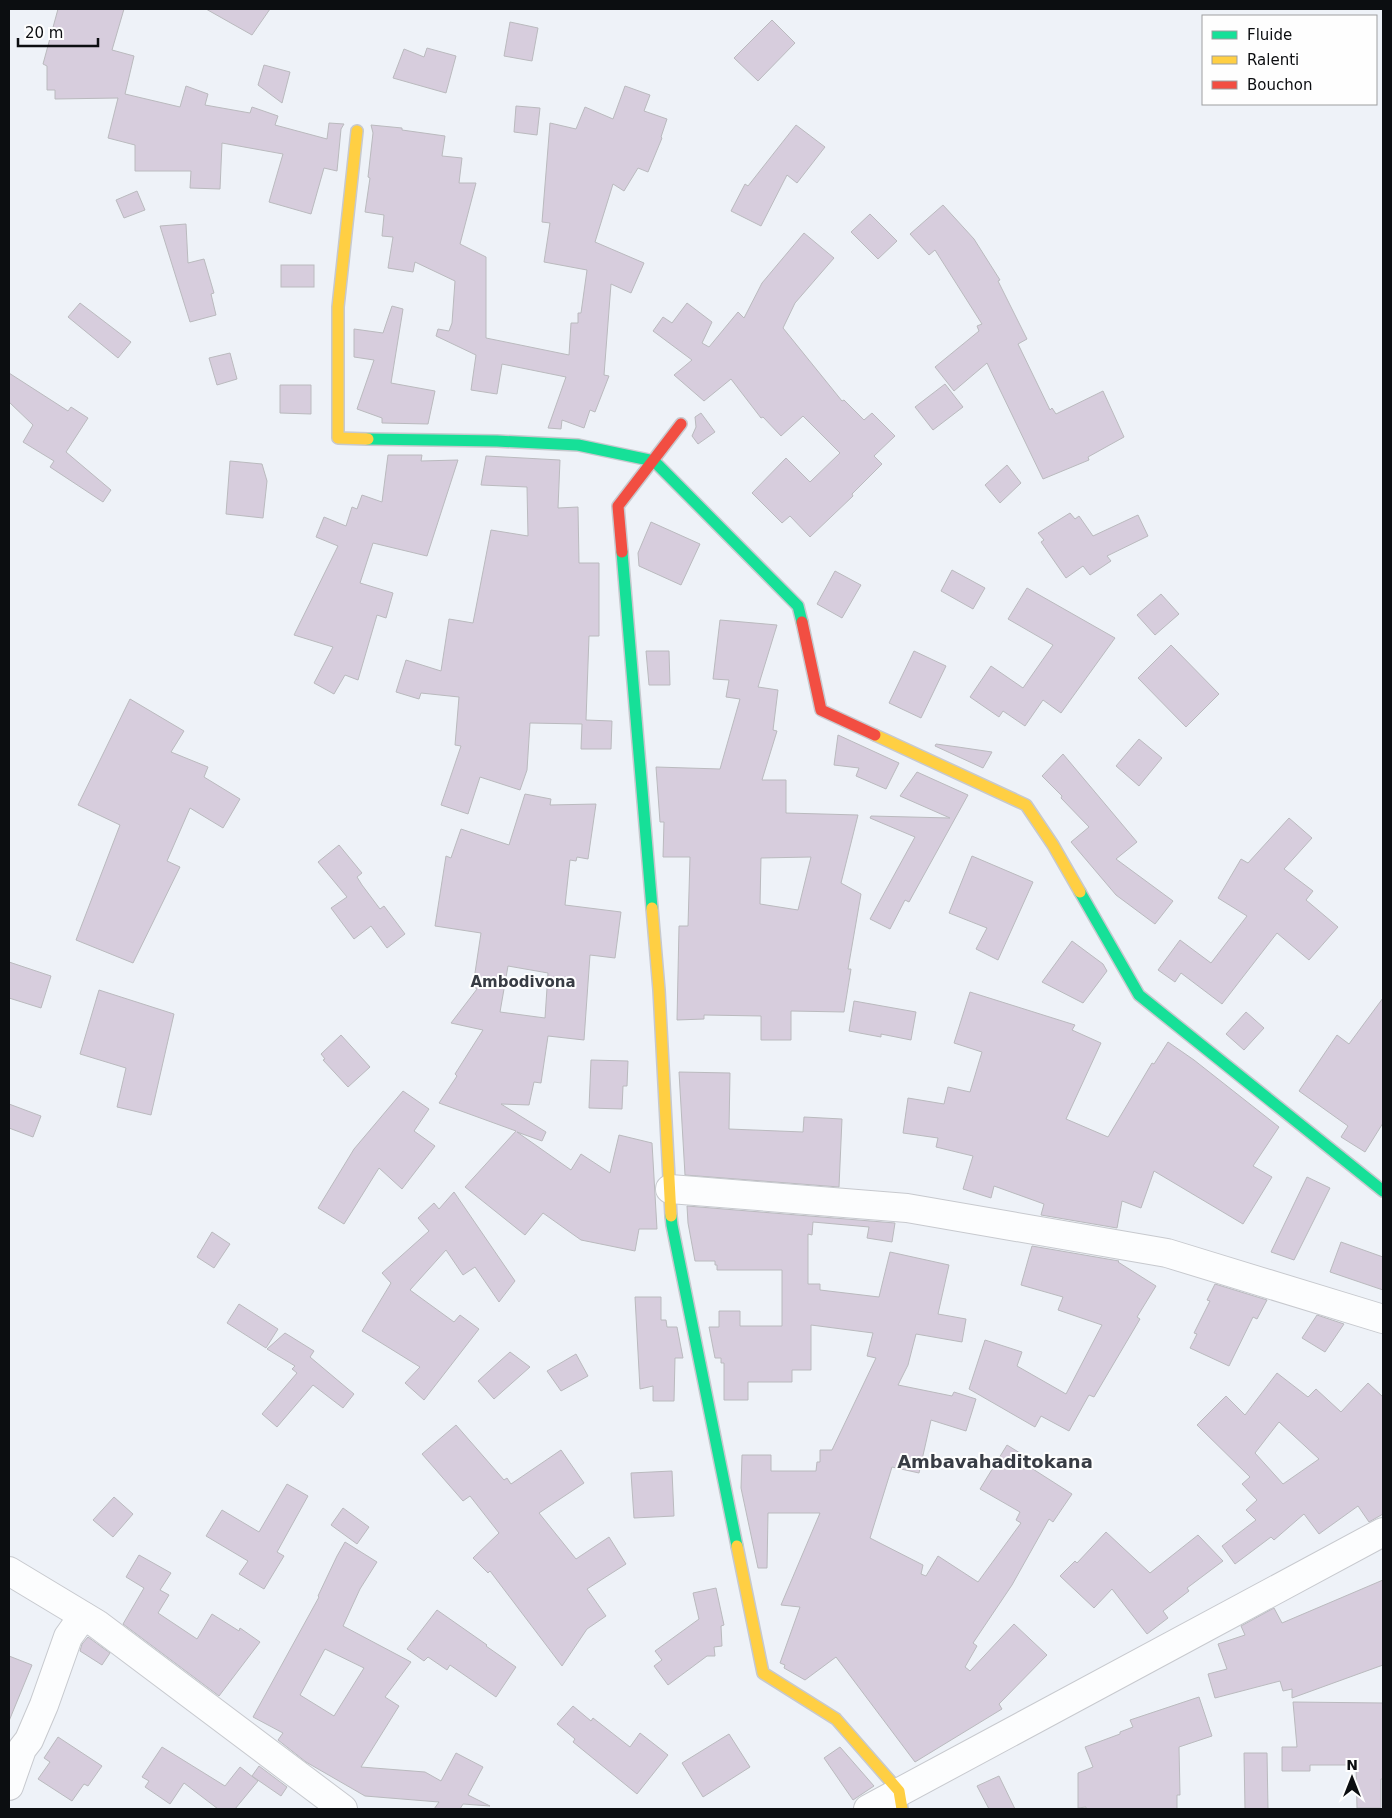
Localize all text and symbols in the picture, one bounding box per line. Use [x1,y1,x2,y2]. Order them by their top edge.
scale bar [18,15,98,47]
legend [1202,15,1377,105]
text: 20 m [25,24,63,42]
text: Fluide [1247,26,1292,44]
text: Ralenti [1247,51,1299,69]
text: Bouchon [1247,76,1312,94]
district label: Ambodivona [470,973,576,991]
district label: Ambavahaditokana [897,1451,1093,1472]
north arrow [1327,1753,1377,1803]
text: N [1346,1757,1358,1773]

